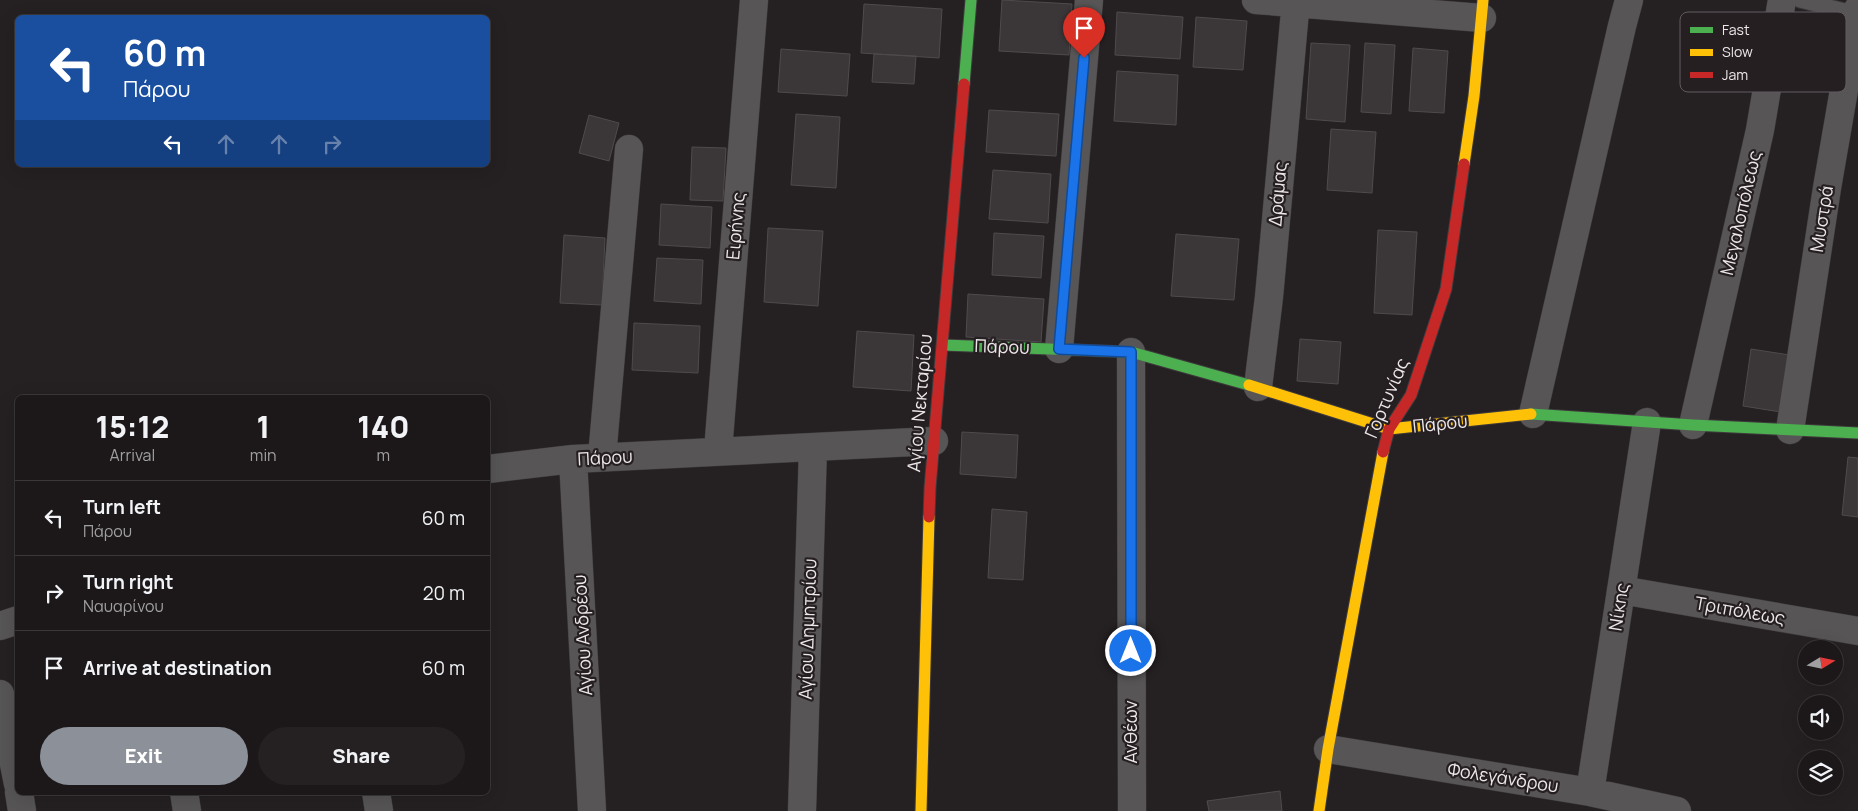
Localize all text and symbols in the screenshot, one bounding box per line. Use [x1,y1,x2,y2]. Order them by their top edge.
pin [1063,7,1105,58]
legend [1680,12,1846,92]
icon: arrive [1070,14,1098,42]
text: Fast [1722,20,1750,39]
text: 60 m [123,29,206,77]
icon: left [40,35,105,100]
text: Slow [1722,42,1753,61]
text: Jam [1722,65,1748,84]
text: Πάρου [123,74,191,104]
icon: left [159,130,187,158]
icon: ahead [212,130,240,158]
icon: ahead [265,130,293,158]
icon: right [318,130,346,158]
street label: Μεγαλοπόλεως [1714,148,1766,277]
street label: Δράμας [1262,161,1292,227]
street label: Μυστρά [1804,184,1838,254]
street label: Ειρήνης [720,191,750,261]
street label: Αγίου Νεκταρίου [901,333,937,473]
street label: Πάρου [974,333,1030,359]
street label: Γορτυνίας [1358,354,1414,441]
text: 15:12 [96,406,169,447]
text: 1 [256,406,270,447]
text: 140 [357,406,409,447]
street label: Πάρου [1411,408,1469,438]
text: Arrival [110,444,155,466]
text: min [250,444,277,466]
text: m [377,444,390,466]
street label: Πάρου [577,444,633,470]
text: Turn left [83,494,161,520]
icon: left [40,504,68,532]
text: 60 m [422,505,465,531]
text: Πάρου [83,520,132,542]
street label: Αγίου Δημητρίου [793,558,821,700]
text: Turn right [83,569,173,595]
street label: Αγίου Ανδρέου [567,574,597,696]
icon: right [40,579,68,607]
text: 20 m [423,580,465,606]
street label: Νίκης [1602,581,1634,633]
street label: Τριπόλεως [1693,590,1787,630]
text: Ναυαρίνου [83,595,164,617]
position arrow [1104,624,1156,676]
north arrow [1798,640,1842,685]
map controls [1798,640,1843,795]
icon: arrive [40,654,68,682]
text: Arrive at destination [83,655,272,681]
text: 60 m [422,655,465,681]
button: sound [1798,695,1843,740]
street label: Ανθέων [1118,700,1142,764]
button: Exit [40,727,248,785]
button: Share [258,727,465,785]
button: layers [1798,750,1843,795]
street label: Φολεγάνδρου [1446,756,1560,798]

